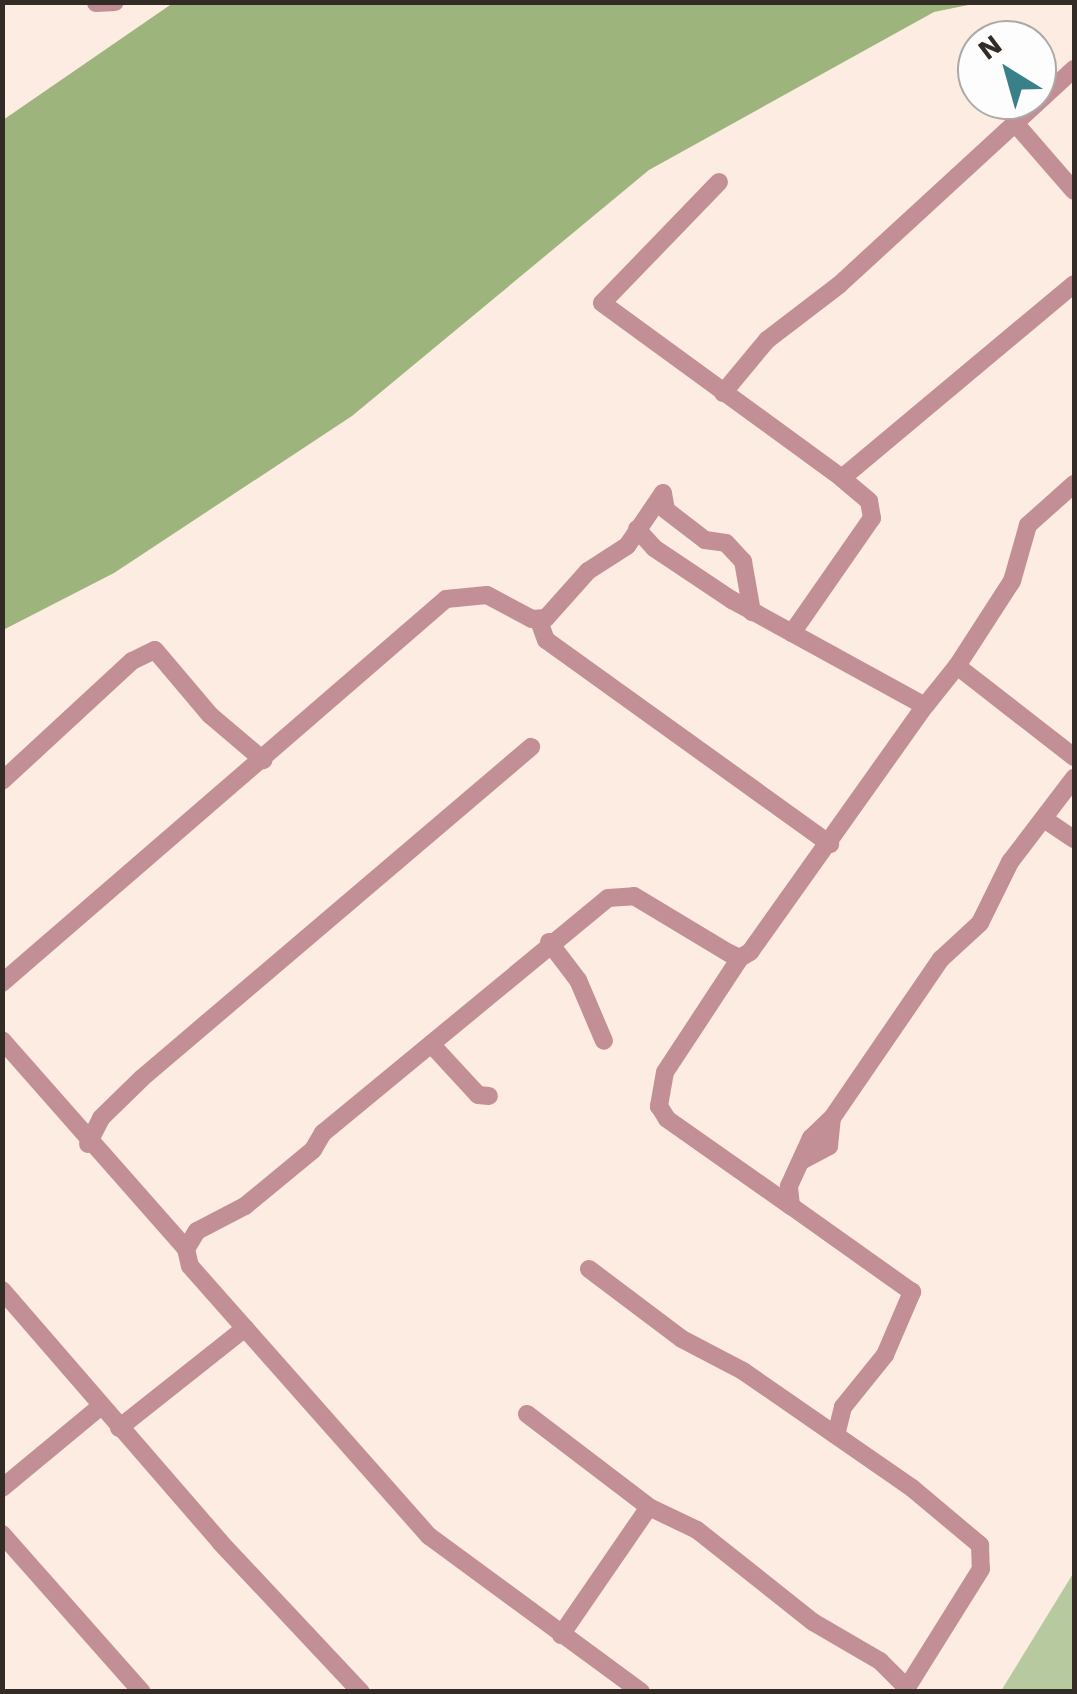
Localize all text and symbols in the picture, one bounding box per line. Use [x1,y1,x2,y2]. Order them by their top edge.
north arrow [957,20,1057,120]
text: N [972,28,1008,67]

